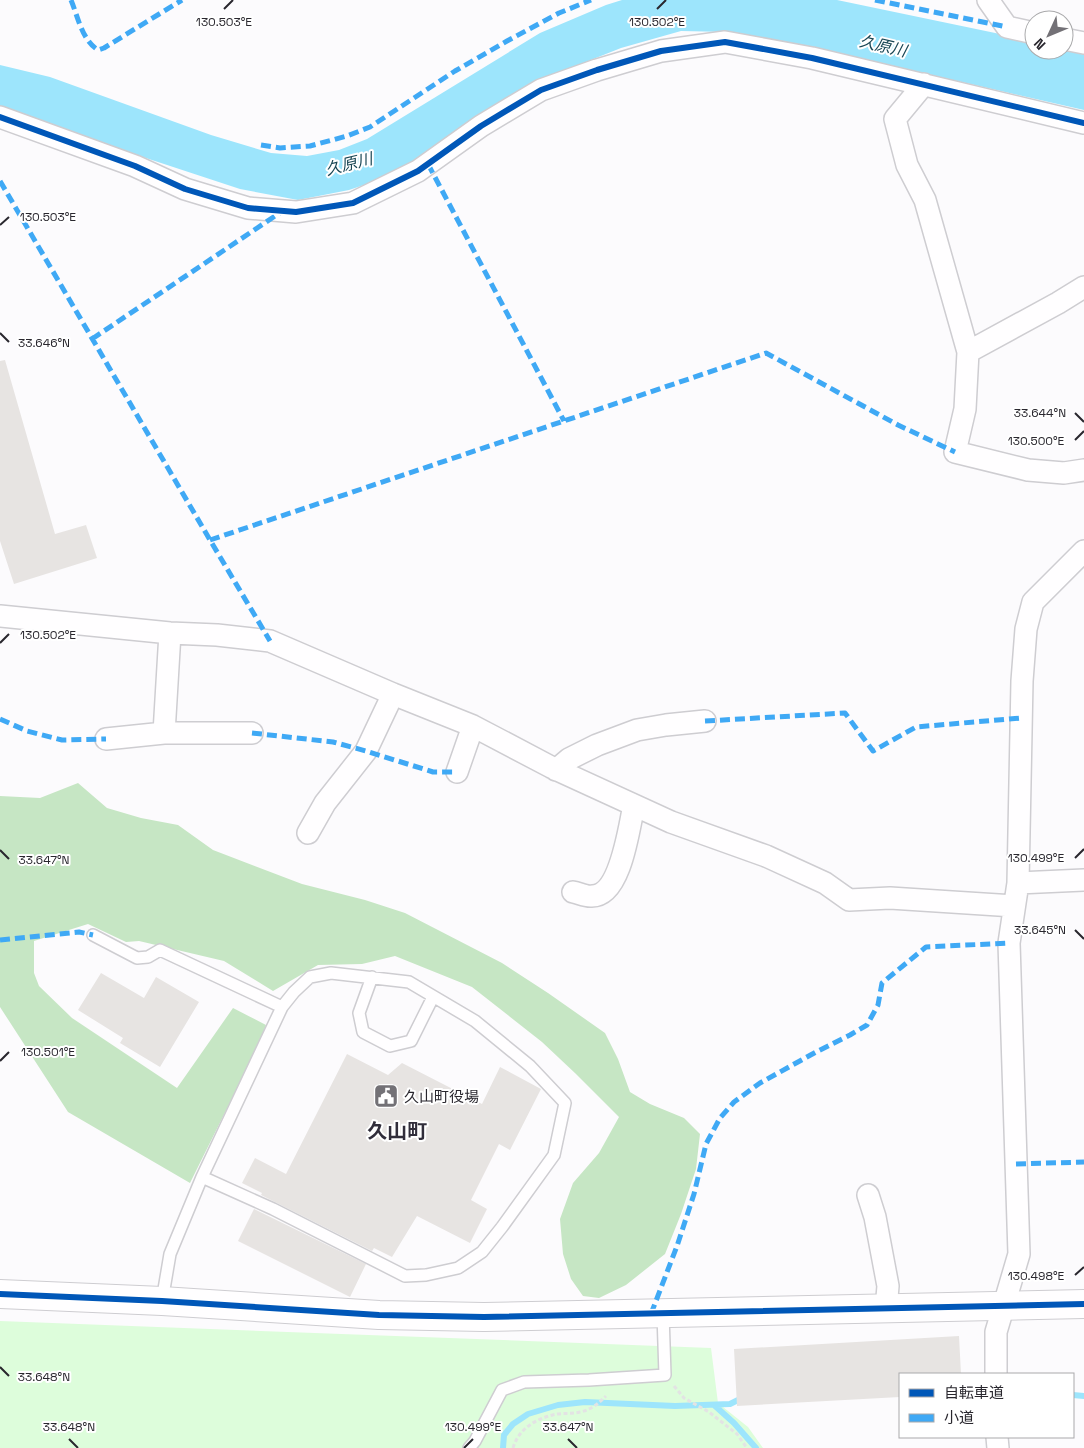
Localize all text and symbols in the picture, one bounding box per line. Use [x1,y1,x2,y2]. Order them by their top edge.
north arrow [1024,10,1074,60]
text: 130.503°E [196,14,252,30]
text: 130.502°E [629,14,685,30]
water label: 久原川 [857,30,911,62]
text: N [1030,34,1049,54]
water label: 久原川 [323,148,377,180]
text: 130.503°E [20,209,76,225]
text: 33.646°N [18,335,70,351]
text: 33.644°N [1014,405,1066,421]
text: 130.500°E [1008,433,1065,449]
text: 130.502°E [20,627,76,643]
text: 130.499°E [1008,850,1064,866]
text: 33.647°N [18,852,70,868]
text: 33.645°N [1014,922,1066,938]
text: 130.501°E [21,1044,75,1060]
public building icon: 久山町役場 [373,1083,399,1109]
place label: 久山町役場 [404,1087,479,1106]
district label: 久山町 [367,1118,427,1144]
text: 130.498°E [1008,1268,1064,1284]
text: 33.648°N [18,1369,70,1385]
legend [899,1373,1074,1438]
text: 自転車道 [944,1383,1004,1402]
text: 小道 [944,1408,974,1427]
text: 33.648°N [43,1419,95,1435]
text: 130.499°E [445,1419,501,1435]
text: 33.647°N [542,1419,594,1435]

